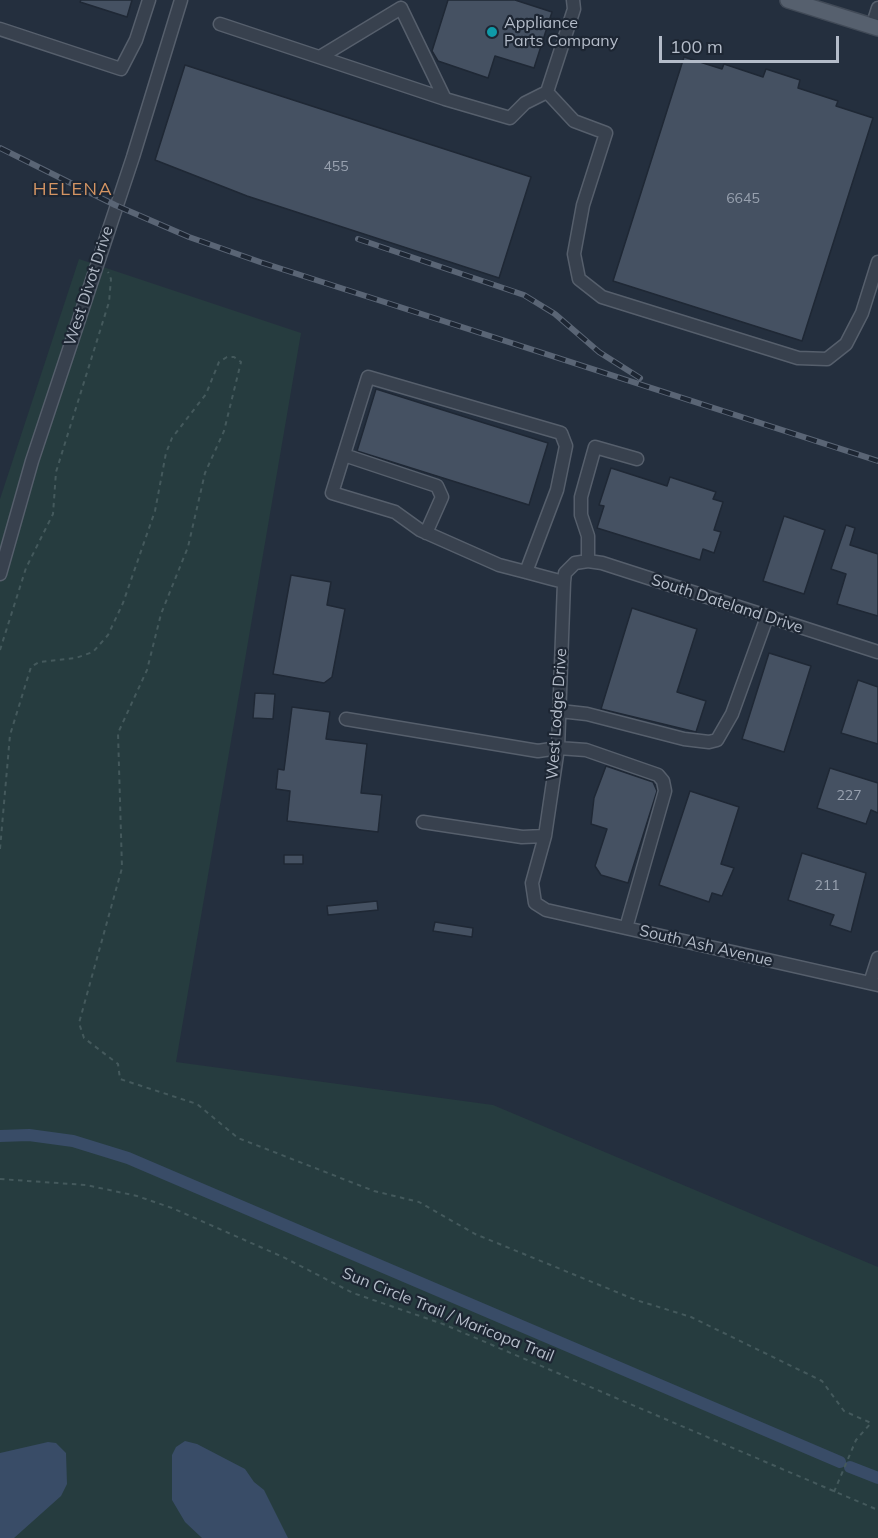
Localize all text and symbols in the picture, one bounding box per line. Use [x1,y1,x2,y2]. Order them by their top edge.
place label: Appliance Parts Company [504,13,618,51]
scale bar [662,24,842,62]
marker: Appliance Parts Company [485,25,499,39]
text: 100 m [670,35,723,58]
house number: 455 [323,159,349,175]
district label: HELENA [33,179,113,201]
house number: 6645 [726,191,760,207]
street label: West Divot Drive [61,224,117,348]
street label: South Dateland Drive [649,570,805,638]
street label: West Lodge Drive [543,648,571,780]
house number: 227 [836,788,862,804]
house number: 211 [814,878,840,894]
street label: South Ash Avenue [637,921,775,971]
street label: Sun Circle Trail / Maricopa Trail [339,1264,557,1366]

